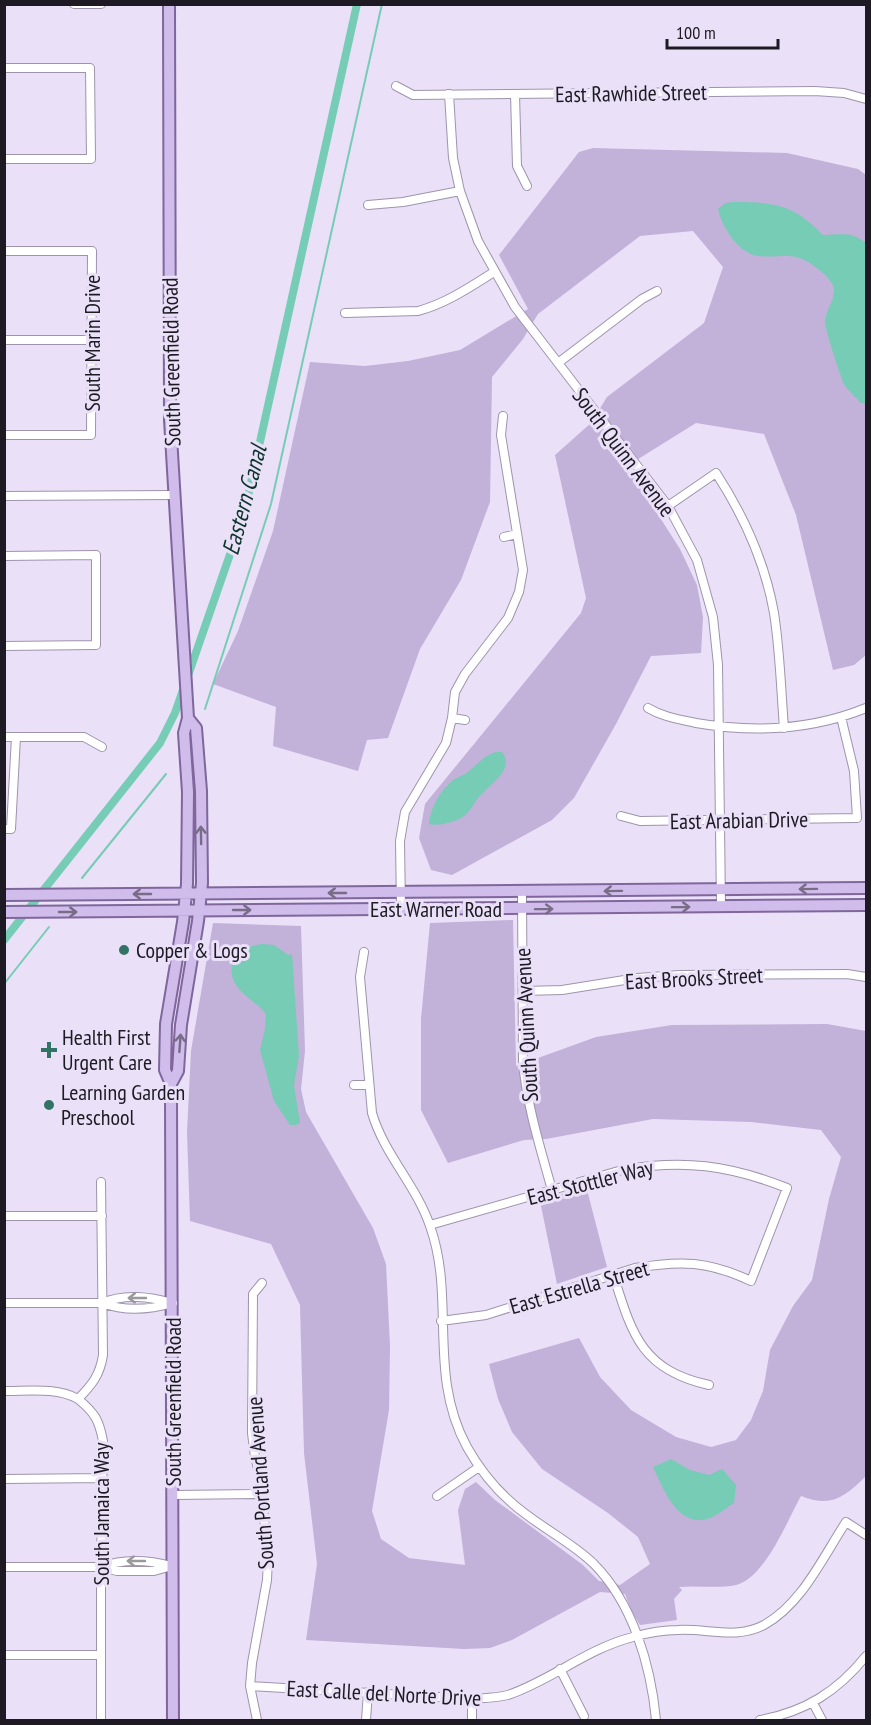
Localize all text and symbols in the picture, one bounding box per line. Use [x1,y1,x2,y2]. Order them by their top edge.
scale bar [667,12,778,50]
text: 100 m [676,21,716,44]
street label: East Rawhide Street [555,78,707,108]
street label: South Marin Drive [78,275,106,411]
street label: South Greenfield Road [156,277,186,447]
street label: South Quinn Avenue [566,382,682,522]
water label: Eastern Canal [214,439,274,558]
street label: East Arabian Drive [670,805,808,835]
one-way arrow [195,826,207,846]
one-way arrow [799,883,819,895]
one-way arrow [604,885,624,897]
one-way arrow [328,887,348,899]
one-way arrow [132,888,152,900]
street label: East Warner Road [370,895,502,923]
one-way arrow [670,901,690,913]
one-way arrow [533,903,553,915]
one-way arrow [232,905,252,916]
one-way arrow [57,906,77,918]
place label: Copper & Logs [136,936,248,964]
marker: Copper & Logs [117,943,131,957]
street label: South Quinn Avenue [508,947,544,1103]
street label: East Brooks Street [624,960,764,996]
place label: Health First Urgent Care [62,1023,152,1076]
one-way arrow [175,1034,186,1054]
marker: Health First Urgent Care [40,1041,58,1059]
place label: Learning Garden Preschool [61,1078,185,1131]
marker: Learning Garden Preschool [42,1098,56,1112]
street label: East Stottler Way [524,1153,657,1211]
street label: East Estrella Street [506,1254,652,1320]
one-way arrow [128,1292,148,1304]
street label: South Greenfield Road [159,1318,187,1486]
street label: South Portland Avenue [240,1396,280,1570]
street label: South Jamaica Way [87,1442,115,1585]
one-way arrow [127,1555,147,1567]
street label: East Calle del Norte Drive [286,1674,482,1712]

